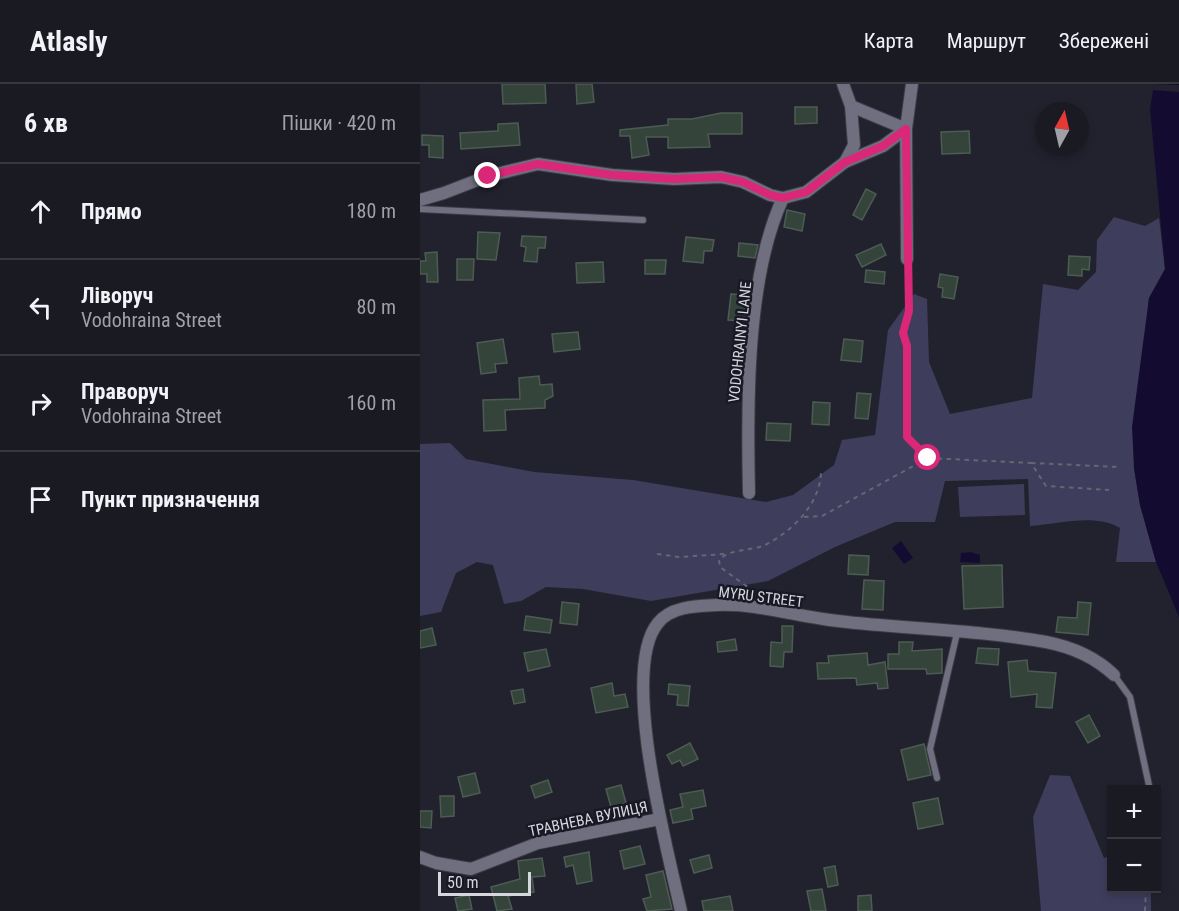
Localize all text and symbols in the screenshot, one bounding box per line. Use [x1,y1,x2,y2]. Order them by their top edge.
text: Atlasly [30,25,108,58]
text: Карта [864,29,914,53]
text: Маршрут [947,29,1026,53]
text: Збережені [1059,29,1149,53]
north arrow [1035,102,1089,156]
text: 6 хв [24,108,68,138]
text: Пішки · 420 m [282,111,396,135]
route end [474,162,500,188]
icon: ahead [24,195,57,228]
text: Прямо [81,199,142,224]
text: 180 m [347,199,396,223]
street label: VODOHRAINYI LANE [725,281,755,403]
text: Ліворуч [81,283,153,308]
icon: left [24,291,57,324]
text: 80 m [357,295,396,319]
text: Vodohraina Street [81,308,222,332]
text: Праворуч [81,379,169,404]
icon: right [24,387,57,420]
text: 160 m [347,391,396,415]
text: Vodohraina Street [81,404,222,428]
route start [914,444,940,470]
icon: arrive [24,483,57,516]
text: Пункт призначення [81,487,260,512]
street label: MYRU STREET [718,583,805,611]
map controls [1107,785,1161,893]
button: + [1107,785,1161,839]
street label: ТРАВНЕВА ВУЛИЦЯ [527,798,649,840]
button: − [1107,839,1161,893]
scale bar [438,869,531,896]
text: 50 m [447,873,479,892]

